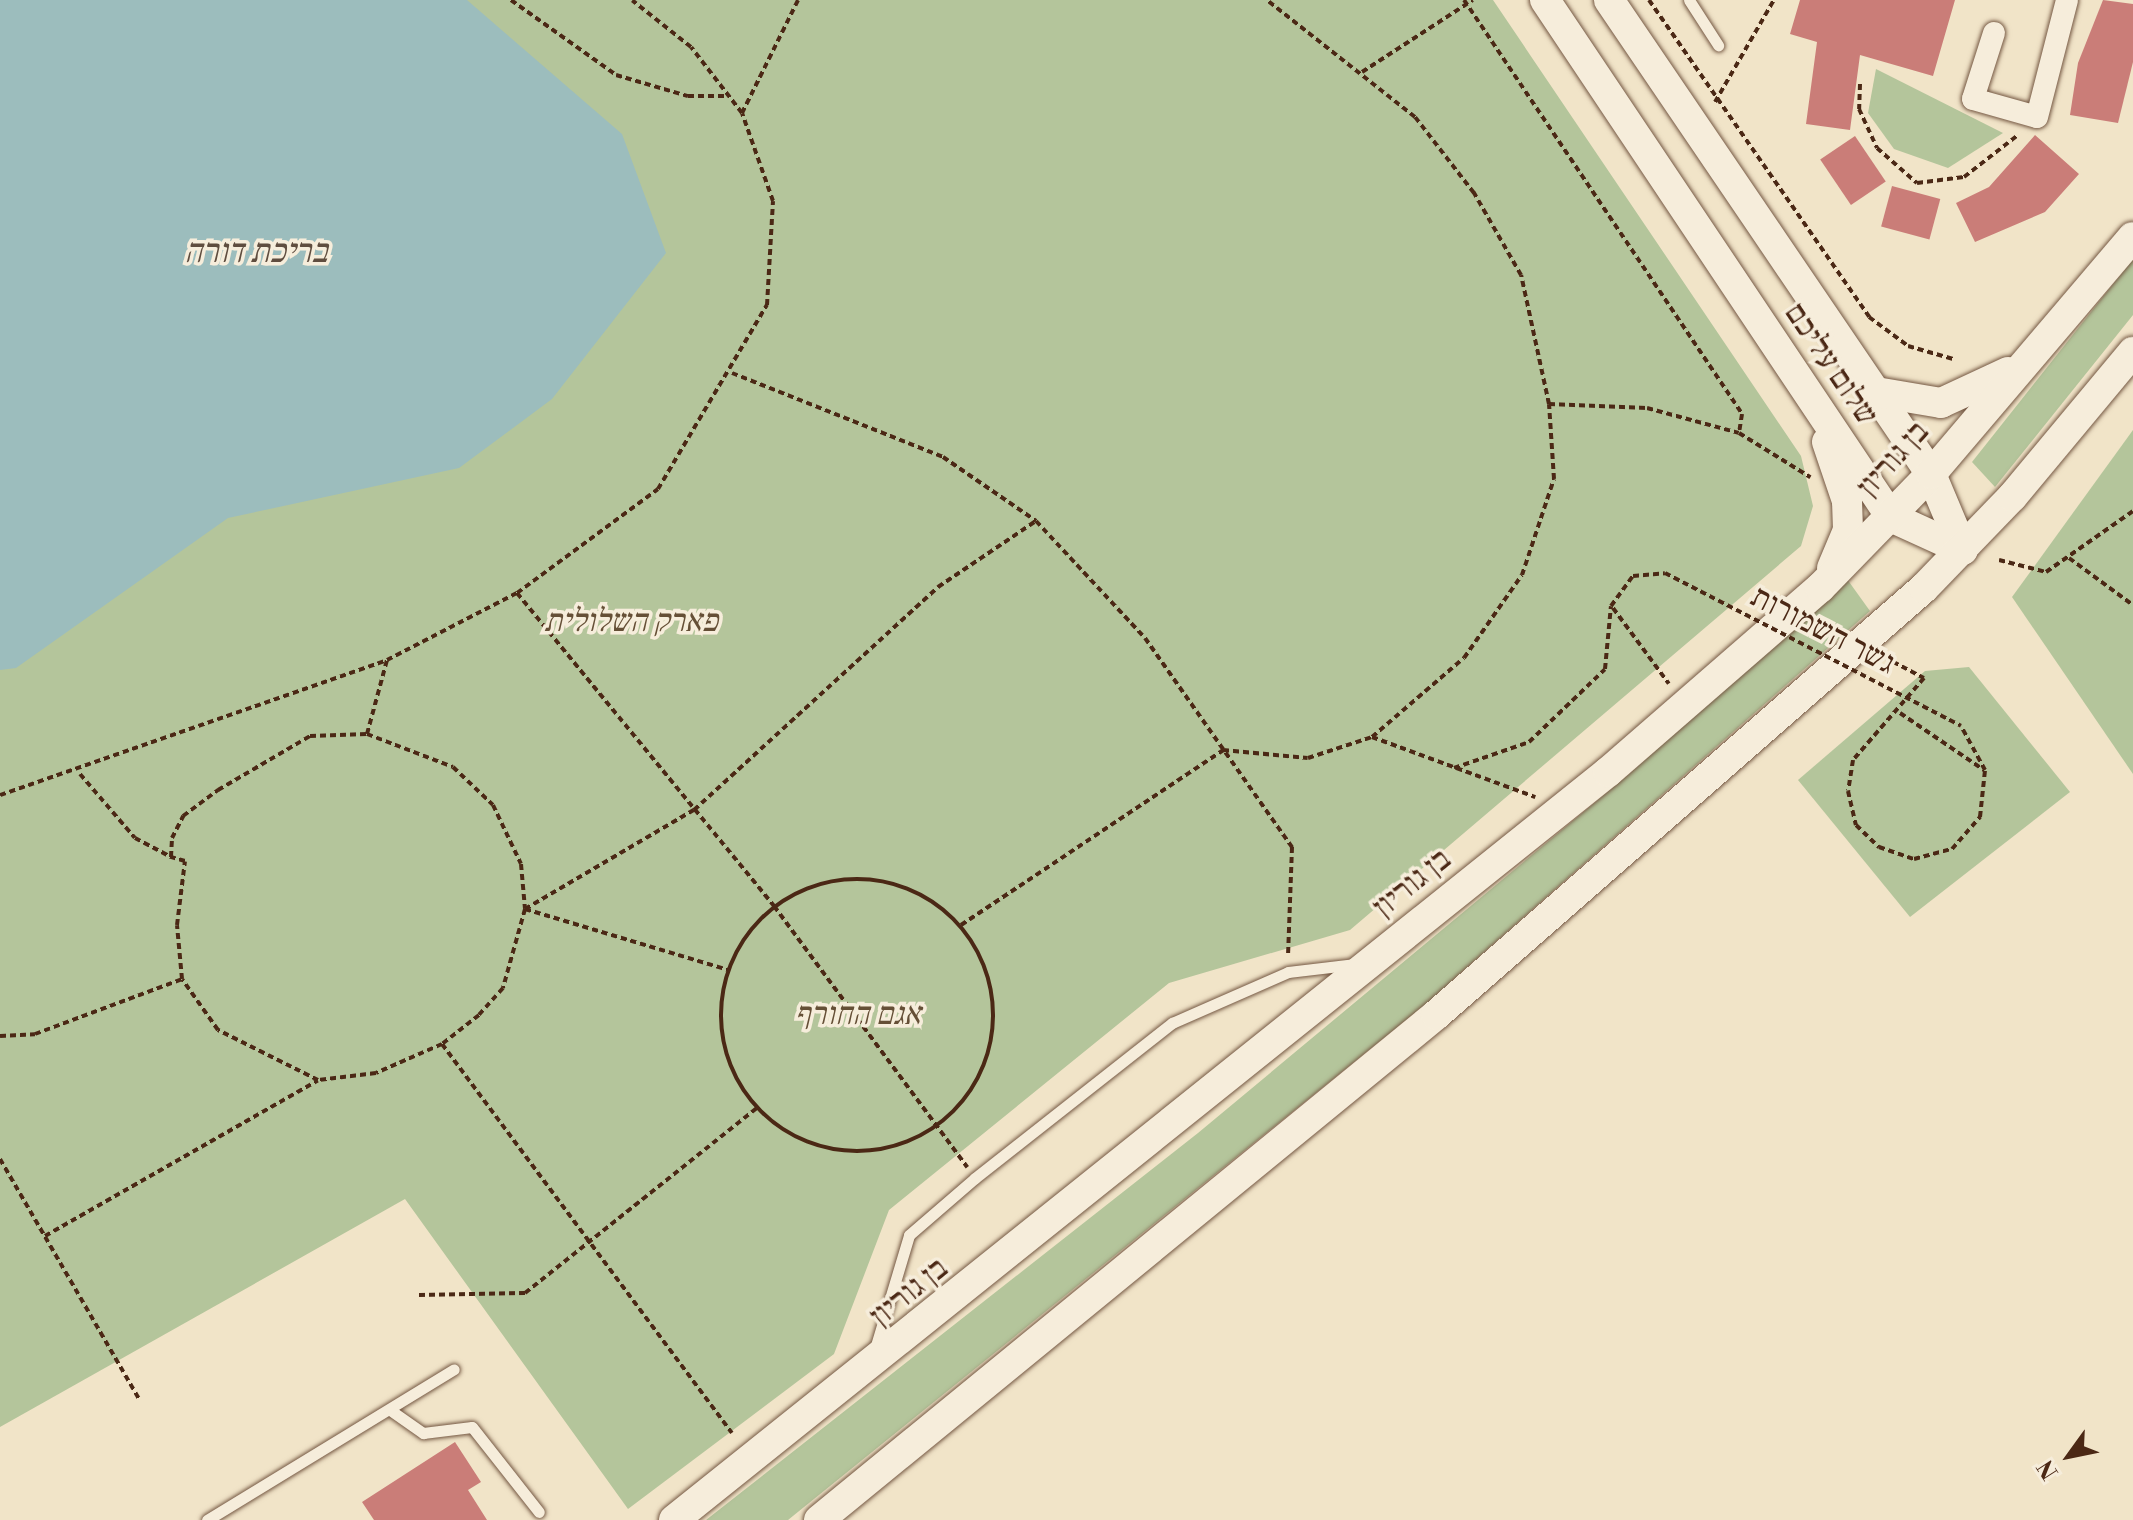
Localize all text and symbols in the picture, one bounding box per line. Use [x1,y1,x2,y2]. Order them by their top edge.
water label: בריכת דורה [184,233,328,273]
street label: שלום עליכם [1776,295,1886,433]
street label: בן גוריון [1849,413,1937,505]
street label: גשר השמורות [1744,577,1902,683]
park label: פארק השלולית [544,602,718,640]
street label: בן גוריון [1365,840,1459,926]
park label: אגם החורף [795,995,921,1033]
street label: בן גוריון [862,1249,956,1335]
north arrow [2029,1416,2109,1496]
text: N [2032,1455,2065,1484]

